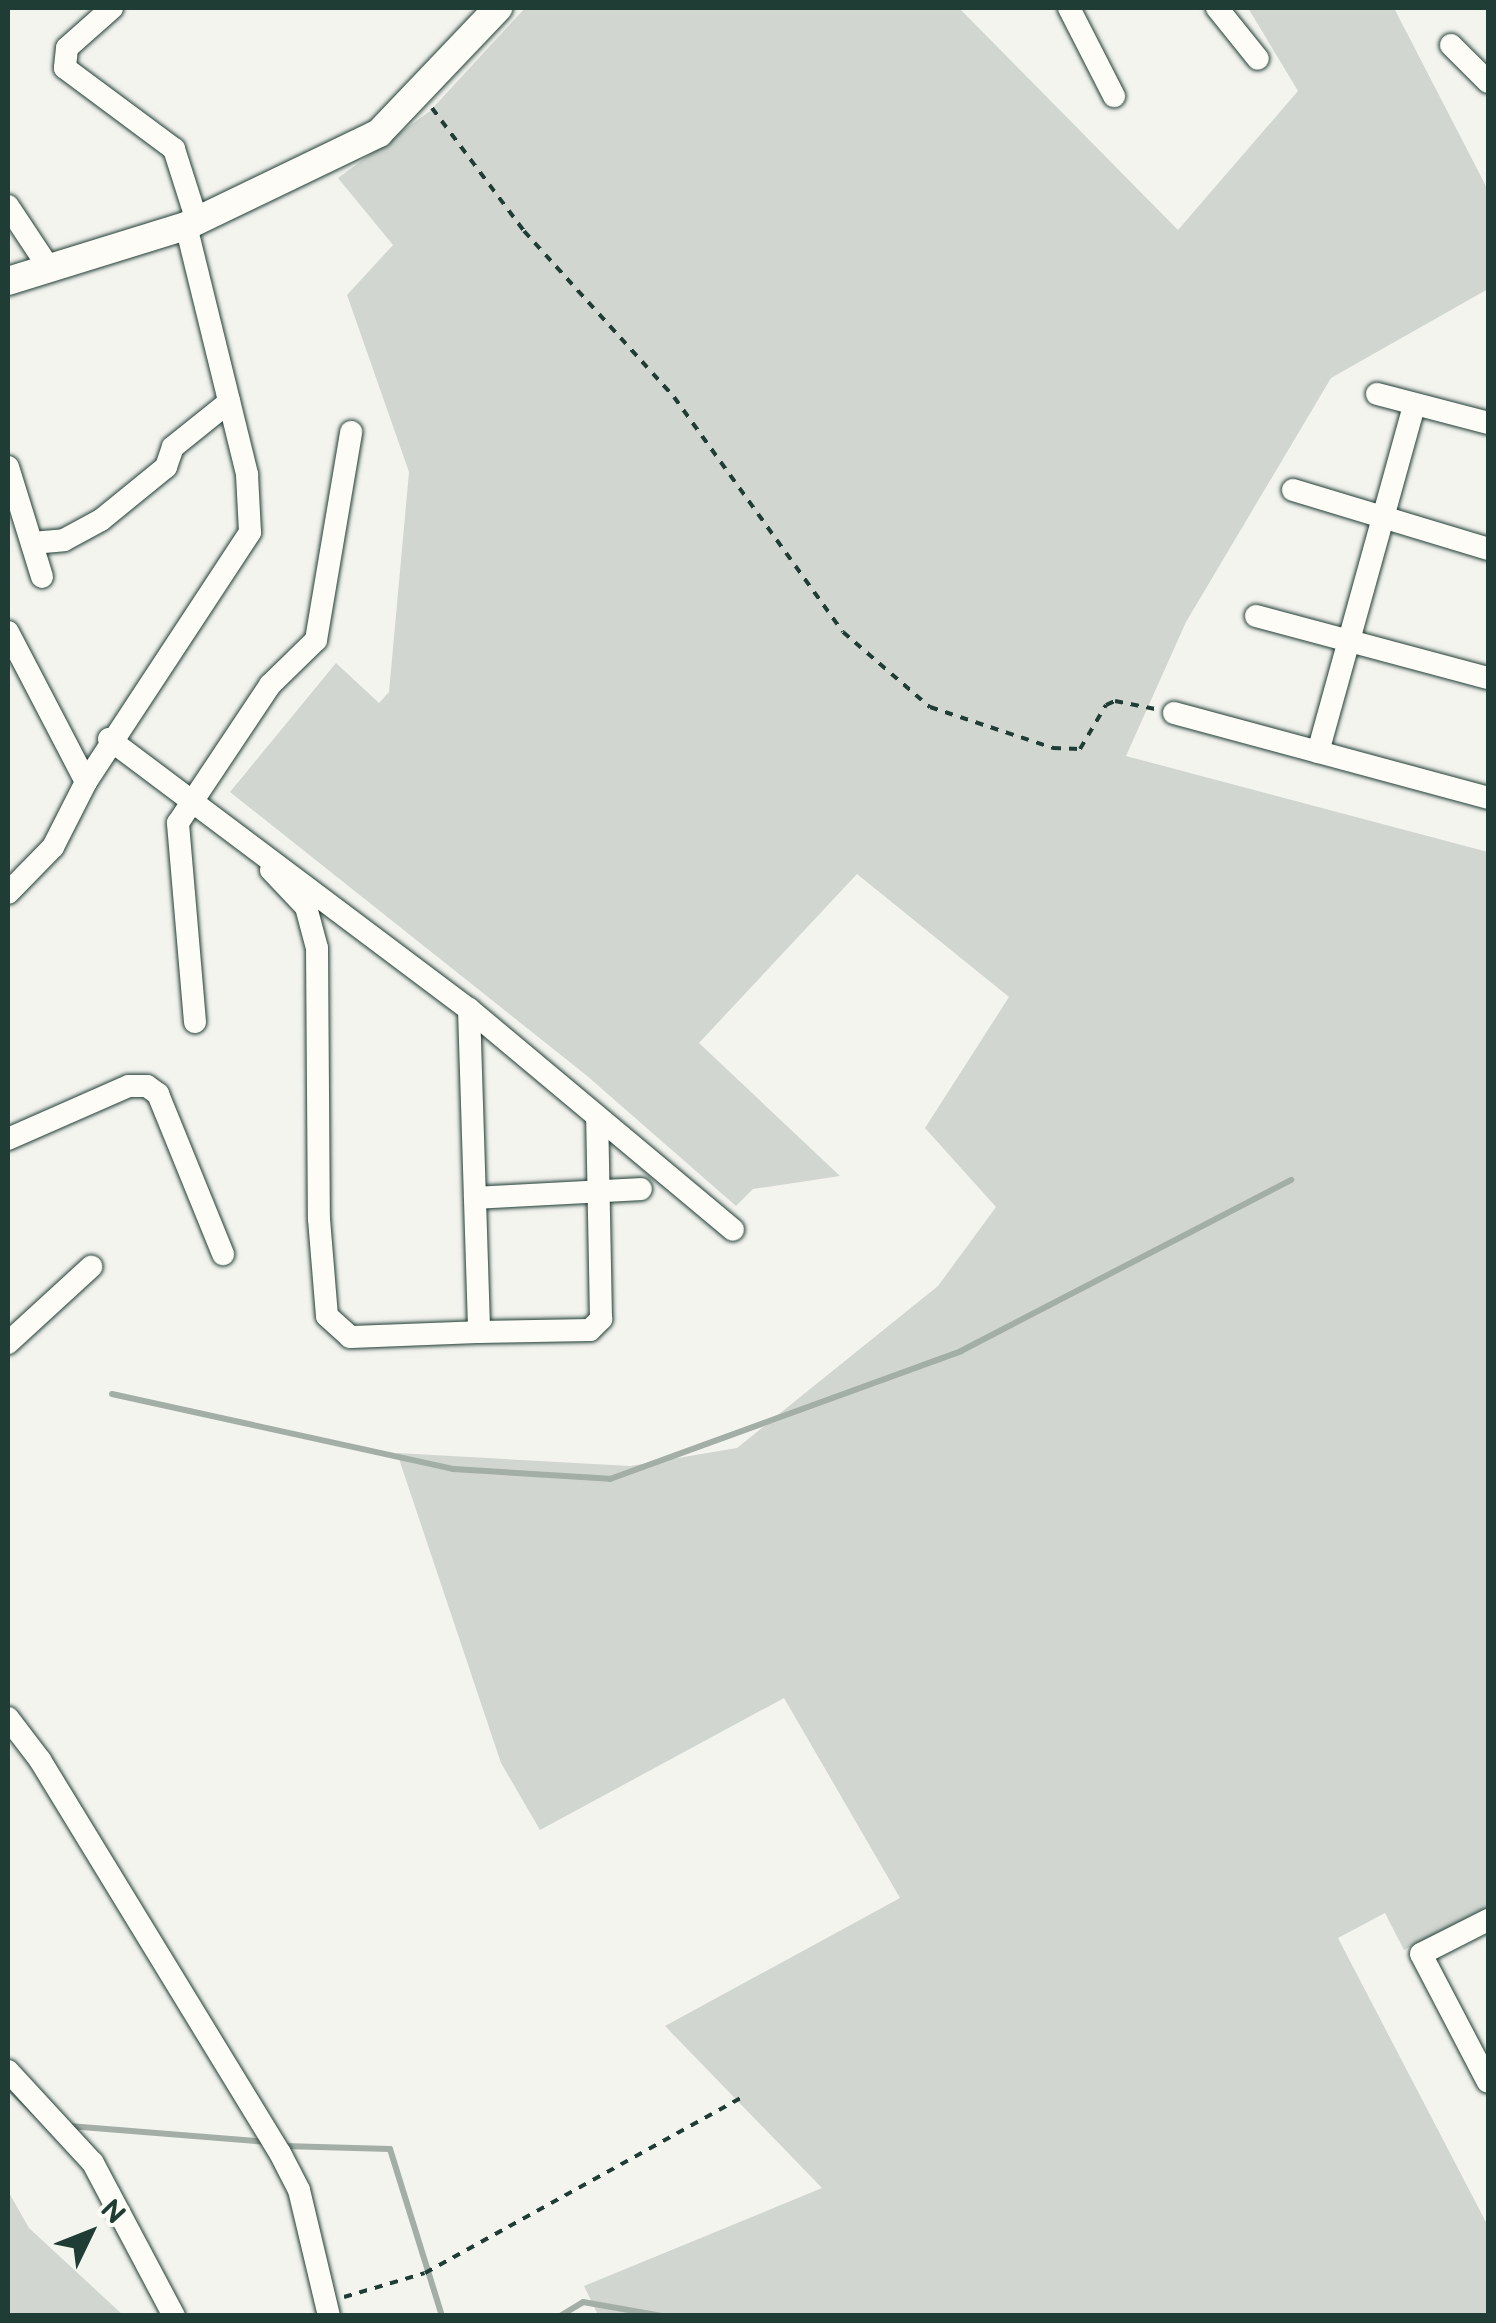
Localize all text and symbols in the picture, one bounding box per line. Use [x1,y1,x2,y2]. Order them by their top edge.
north arrow [40,2183,140,2283]
text: N [93,2193,132,2231]

